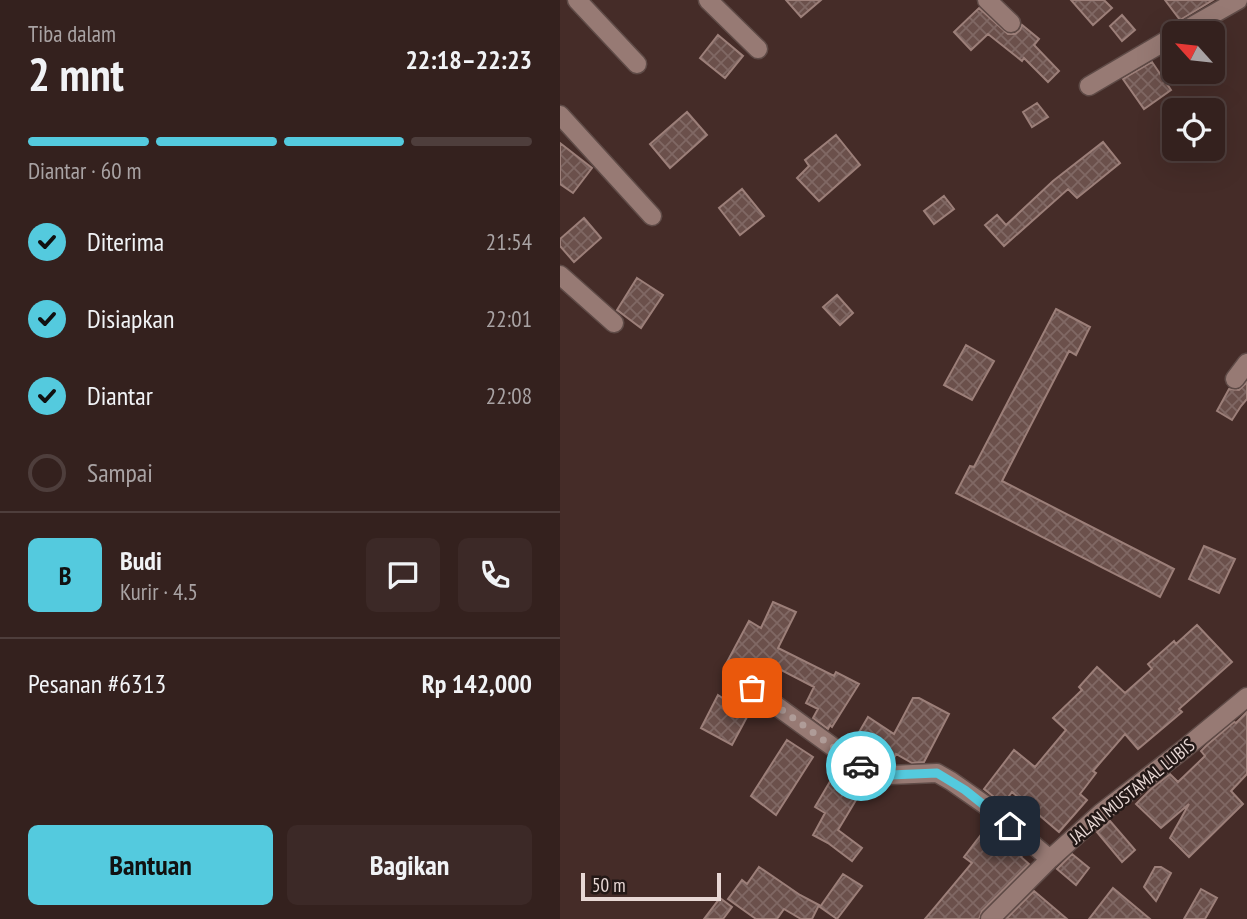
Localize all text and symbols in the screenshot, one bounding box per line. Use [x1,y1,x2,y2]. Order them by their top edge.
text: Tiba dalam [28,19,116,48]
north arrow [1162,21,1225,84]
map controls [1162,21,1225,161]
text: 22:18–22:23 [405,43,532,76]
text: 2 mnt [28,44,124,104]
button: locate [1162,98,1225,161]
text: Diantar · 60 m [28,156,141,185]
icon: check [28,223,66,261]
text: Diterima [87,225,164,258]
text: 21:54 [486,227,532,256]
icon: check [28,300,66,338]
text: Disiapkan [87,302,174,335]
text: 22:01 [486,304,532,333]
icon: check [28,377,66,415]
text: Diantar [87,379,153,412]
text: 22:08 [486,381,532,410]
text: Sampai [87,456,153,489]
button: chat [366,538,440,612]
button: phone [458,538,532,612]
text: Budi [120,544,162,577]
text: B [59,559,71,592]
text: Kurir · 4.5 [120,577,198,606]
pin [722,658,782,718]
text: Pesanan #6313 [28,667,166,700]
text: Rp 142,000 [422,667,532,700]
icon: bag [733,669,771,707]
courier [826,731,896,801]
street label: JALAN MUSTAMAL LUBIS [1064,733,1199,849]
icon: car [842,747,880,785]
pin [980,796,1040,856]
icon: home [991,807,1029,845]
button: Bantuan [28,825,273,905]
button: Bagikan [287,825,532,905]
scale bar [581,870,721,902]
text: 50 m [592,873,626,897]

